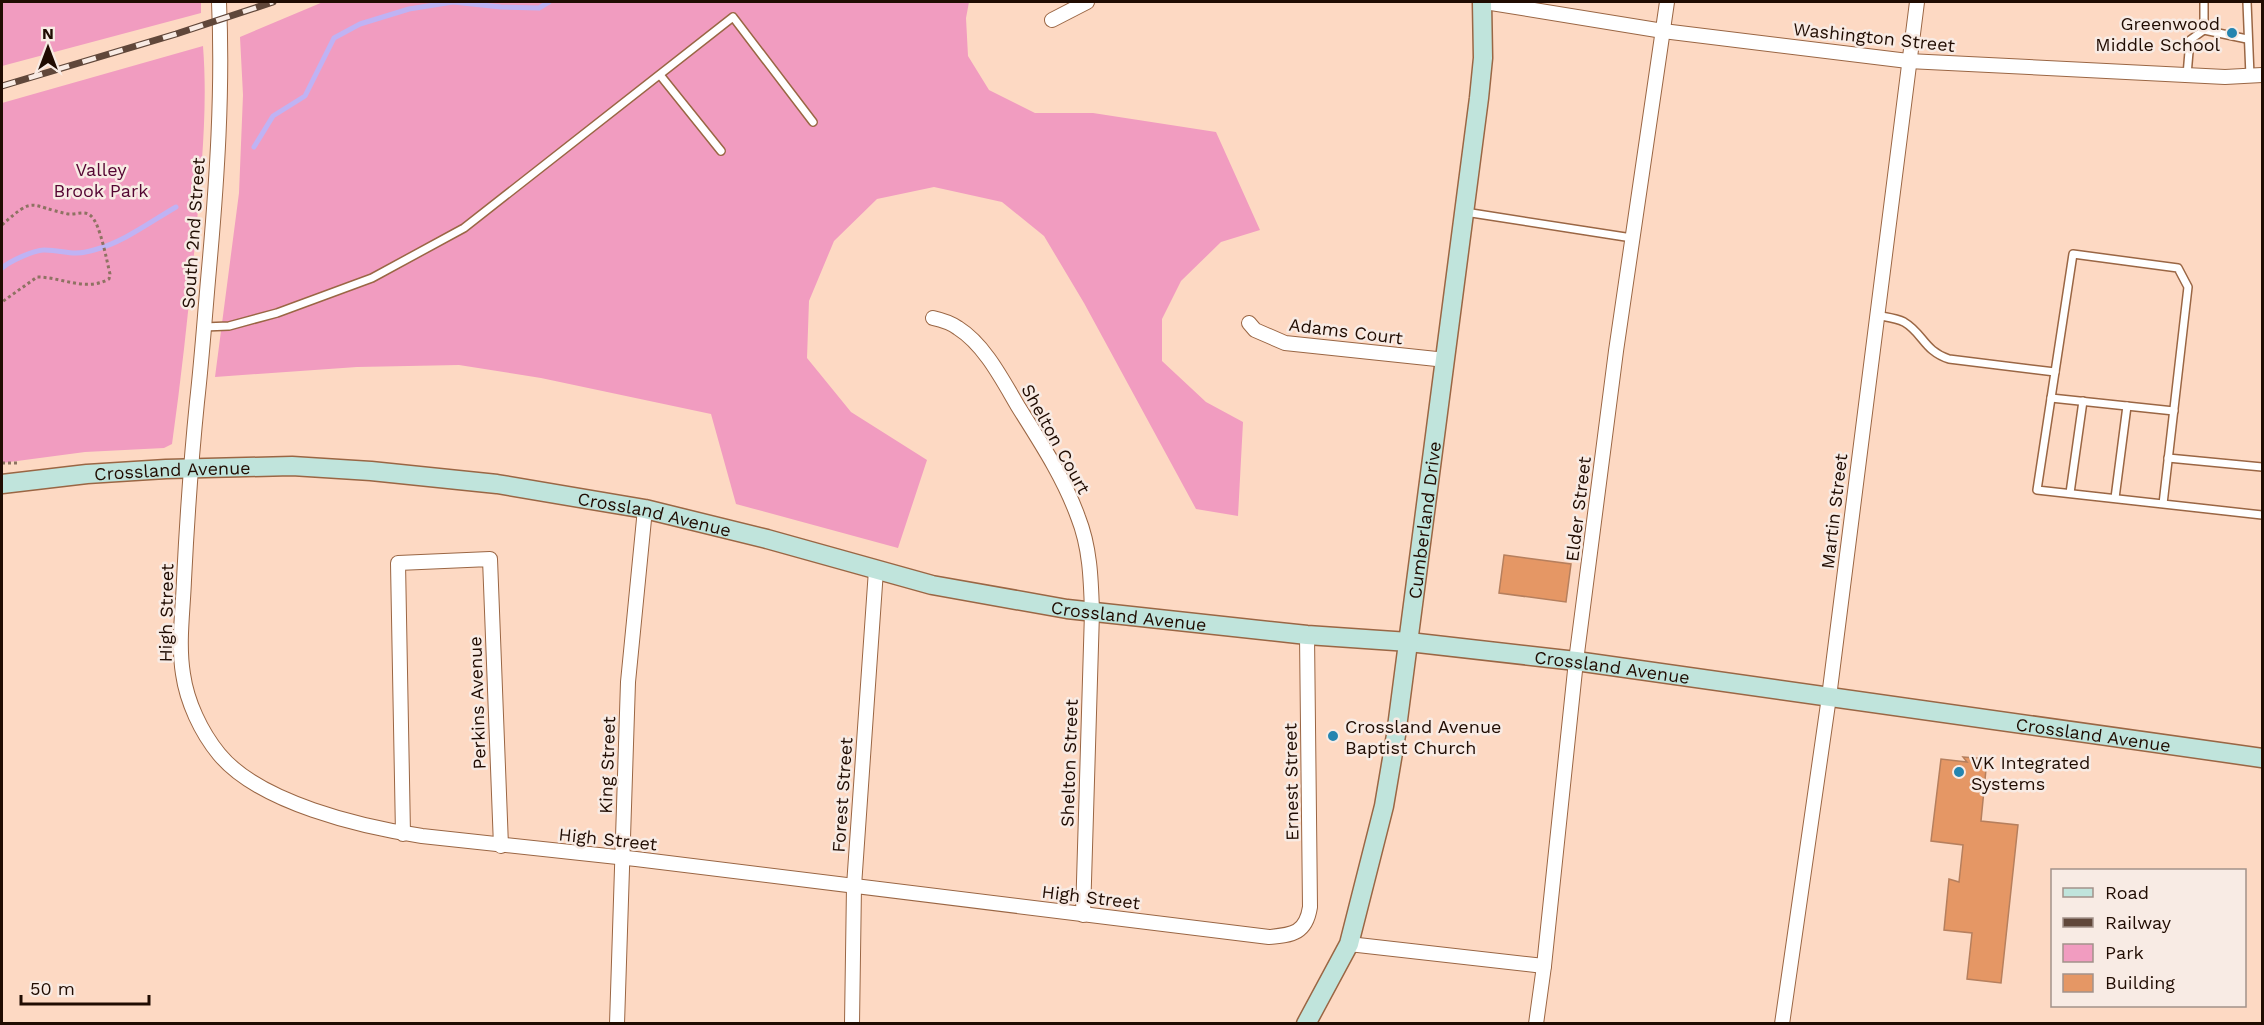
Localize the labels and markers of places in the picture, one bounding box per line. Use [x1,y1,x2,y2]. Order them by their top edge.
place label: Greenwood Middle School [2095,13,2220,55]
marker: Greenwood Middle School [2225,26,2239,40]
place label: Crossland Avenue Baptist Church [1345,716,1501,758]
marker: Crossland Avenue Baptist Church [1326,729,1340,743]
place label: VK Integrated Systems [1971,752,2090,794]
marker: VK Integrated Systems [1952,765,1966,779]

